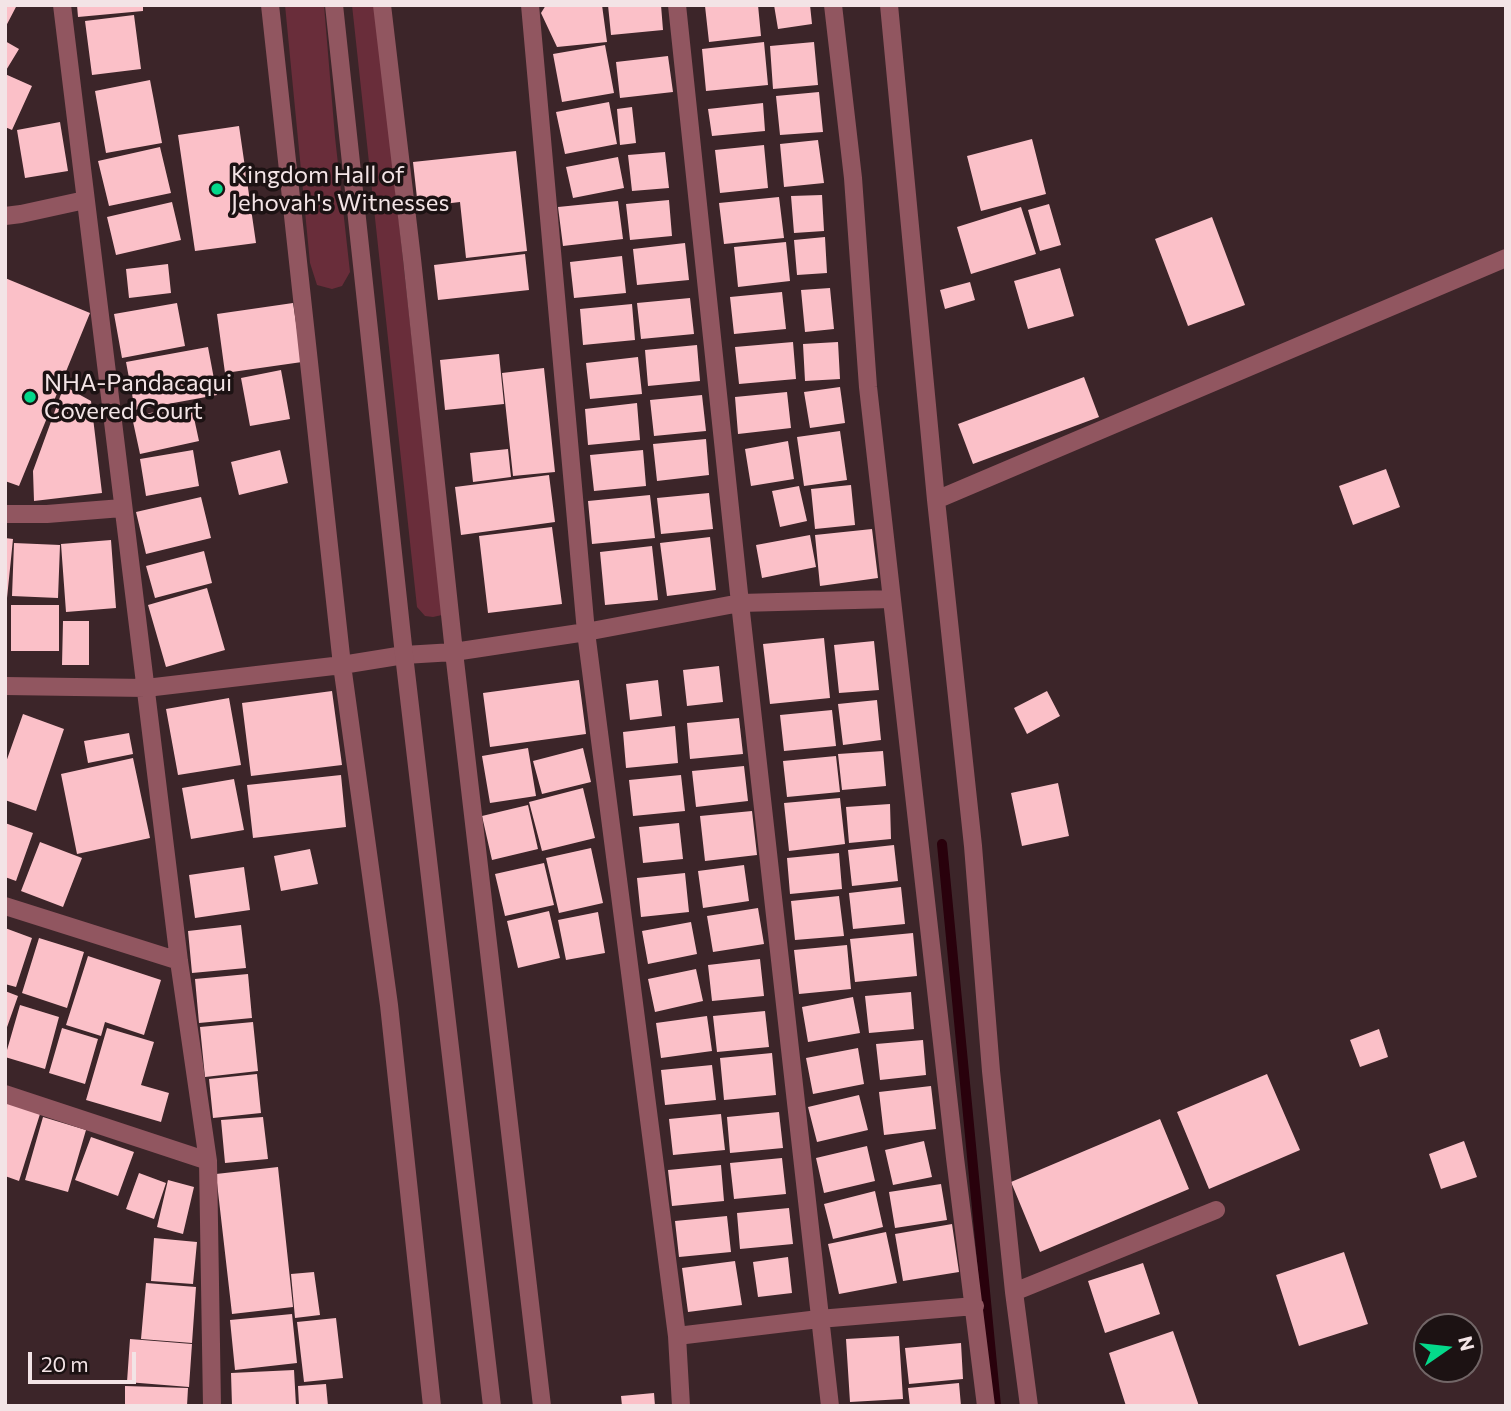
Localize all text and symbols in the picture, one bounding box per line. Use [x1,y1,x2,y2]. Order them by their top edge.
place label: Kingdom Hall of Jehovah's Witnesses [231,161,449,217]
marker: Kingdom Hall of Jehovah's Witnesses [209,181,225,197]
place label: NHA-Pandacaqui Covered Court [44,369,232,425]
marker: NHA-Pandacaqui Covered Court [22,389,38,405]
north arrow [1413,1313,1483,1383]
text: N [1454,1334,1480,1353]
scale bar [32,1338,140,1382]
text: 20 m [41,1351,89,1376]

